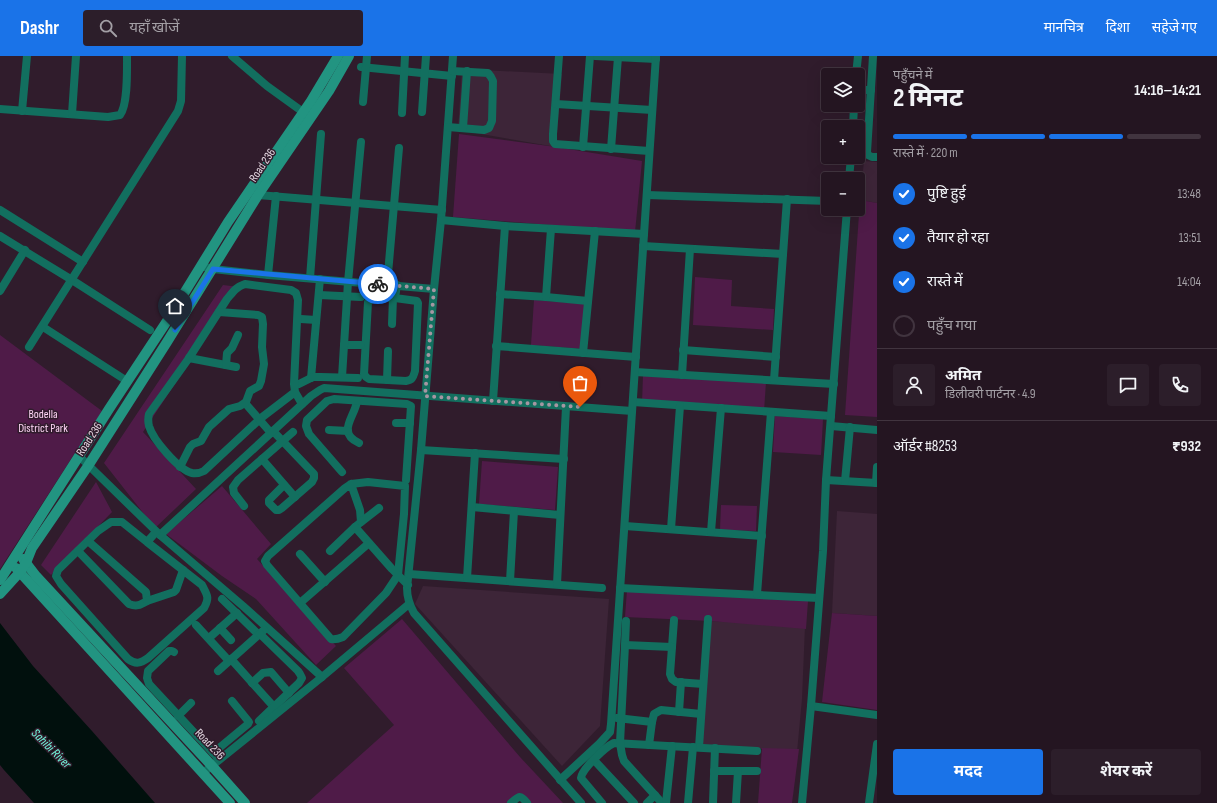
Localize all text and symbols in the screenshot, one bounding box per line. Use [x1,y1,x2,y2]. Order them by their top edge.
search box [83,10,363,46]
text: Dashr [20,17,59,40]
icon: search [97,17,119,39]
text: यहाँ खोजें [129,18,179,37]
text: मानचित्र [1044,19,1084,36]
text: दिशा [1106,19,1130,36]
text: सहेजे गए [1152,19,1197,36]
text: पहुँचने में [893,67,933,83]
map controls [821,68,865,216]
button: layers [821,68,865,112]
text: 14:16–14:21 [1134,81,1201,100]
text: 2 मिनट [893,83,963,114]
button: + [821,120,865,164]
text: रास्ते में · 220 m [893,145,958,161]
street label: Road 236 [246,146,279,185]
button: − [821,172,865,216]
icon: check [893,183,915,205]
text: पुष्टि हुई [927,184,966,203]
text: 13:48 [1177,186,1201,202]
icon: check [893,227,915,249]
text: तैयार हो रहा [927,228,989,247]
text: 13:51 [1179,230,1201,246]
courier [358,264,398,304]
icon: check [893,271,915,293]
text: रास्ते में [927,272,963,291]
icon: bike [367,273,389,295]
text: 14:04 [1177,274,1201,290]
pin [158,289,192,330]
icon: home [164,295,186,317]
text: पहुँच गया [927,316,976,335]
button: person [893,364,935,406]
button: chat [1107,364,1149,406]
button: phone [1159,364,1201,406]
pin [563,366,597,407]
text: अमित [945,366,981,385]
icon: bag [569,372,591,394]
text: डिलीवरी पार्टनर · 4.9 [945,386,1035,402]
park label: Bodella District Park [18,407,68,436]
street label: Road 236 [73,420,106,459]
text: ऑर्डर #8253 [893,437,957,456]
text: ₹932 [1172,437,1201,456]
water label: Sahibi River [28,725,76,773]
street label: Road 236 [191,726,228,763]
button: मदद [893,749,1043,795]
button: शेयर करें [1051,749,1201,795]

